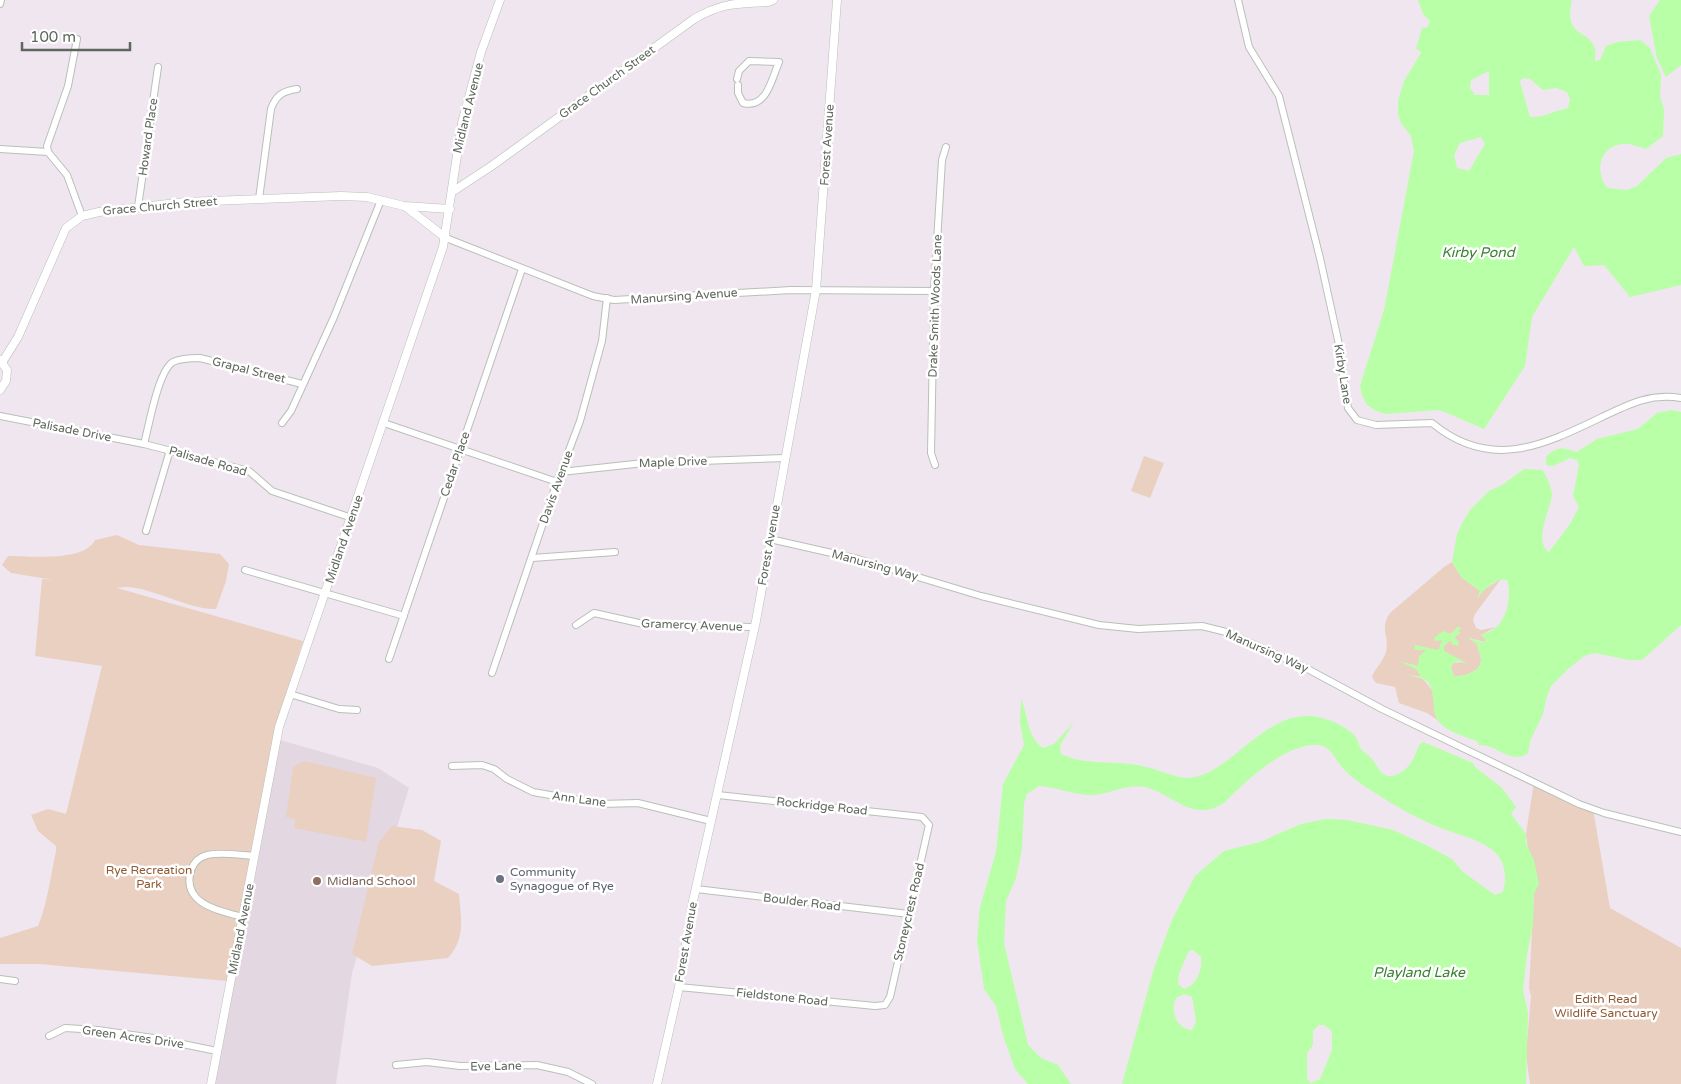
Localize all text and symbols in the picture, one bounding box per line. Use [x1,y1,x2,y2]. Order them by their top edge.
scale bar [22,20,130,52]
text: 100 m [30,28,76,46]
street label: Grace Church Street [556,42,658,122]
street label: Midland Avenue [450,61,486,155]
street label: Howard Place [136,97,160,177]
street label: Forest Avenue [817,104,837,186]
street label: Grace Church Street [102,194,218,218]
street label: Drake Smith Woods Lane [926,234,945,378]
water label: Kirby Pond [1441,244,1517,261]
street label: Manursing Avenue [630,285,738,307]
street label: Kirby Lane [1331,343,1355,405]
street label: Grapal Street [211,354,288,386]
street label: Palisade Drive [31,415,113,445]
street label: Cedar Place [437,429,473,498]
street label: Palisade Road [167,443,249,479]
street label: Davis Avenue [536,448,576,525]
street label: Maple Drive [639,454,708,470]
street label: Midland Avenue [322,493,366,585]
street label: Forest Avenue [755,503,783,586]
street label: Manursing Way [830,547,920,583]
street label: Gramercy Avenue [641,616,743,634]
street label: Manursing Way [1224,627,1311,676]
street label: Ann Lane [551,788,607,810]
street label: Rockridge Road [776,794,868,818]
street label: Stoneycrest Road [891,861,927,963]
park label: Rye Recreation Park [106,863,192,891]
place label: Community Synagogue of Rye [510,865,614,893]
marker: Community Synagogue of Rye [494,873,506,885]
place label: Midland School [327,874,415,888]
marker: Midland School [311,875,323,887]
street label: Midland Avenue [225,882,257,976]
street label: Boulder Road [762,890,842,914]
street label: Forest Avenue [672,900,700,983]
water label: Playland Lake [1373,964,1466,981]
street label: Fieldstone Road [735,985,829,1009]
park label: Edith Read Wildlife Sanctuary [1554,992,1658,1020]
street label: Green Acres Drive [81,1023,185,1051]
street label: Eve Lane [470,1059,522,1073]

